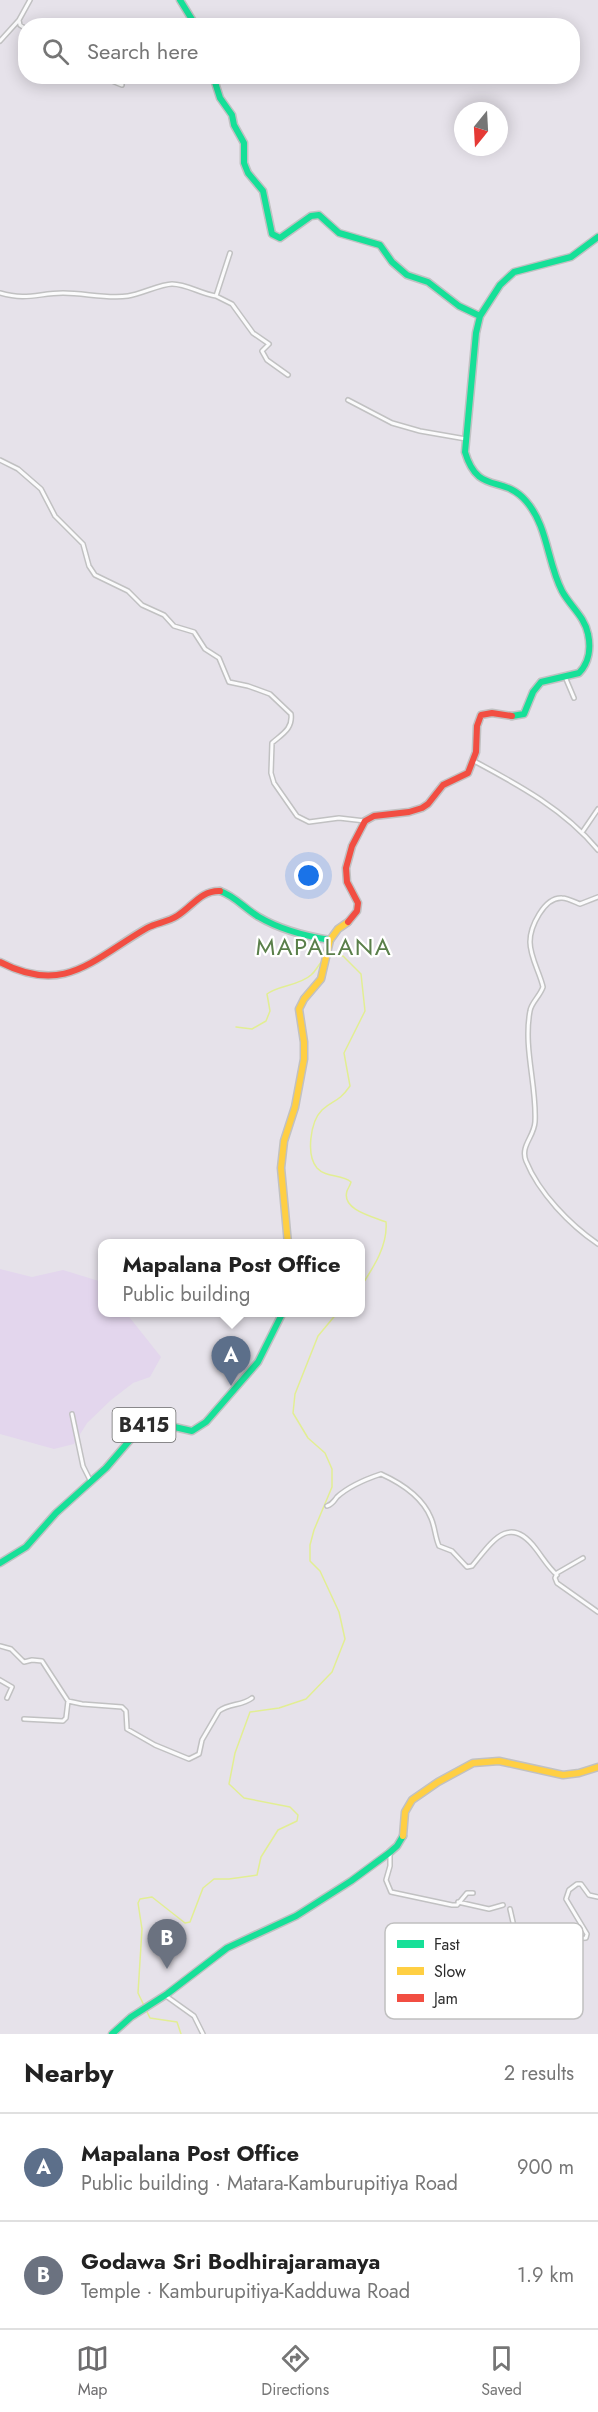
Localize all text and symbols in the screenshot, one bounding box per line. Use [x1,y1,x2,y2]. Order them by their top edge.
search box [18,18,580,84]
icon: search [39,35,72,68]
text: Search here [87,35,198,67]
north arrow [454,102,508,156]
your location [294,861,323,890]
district label: MAPALANA [256,929,392,964]
popup [98,1239,365,1317]
text: Mapalana Post Office [122,1248,341,1280]
text: Public building [122,1280,250,1309]
pin: A [212,1336,250,1386]
road number: B415 [112,1408,176,1442]
pin: B [148,1920,186,1969]
legend [385,1923,583,2019]
text: Fast [434,1933,460,1956]
text: Slow [434,1960,466,1983]
text: Jam [432,1987,458,2010]
text: Nearby [24,2054,113,2092]
text: 2 results [504,2059,574,2088]
text: Mapalana Post Office [81,2137,299,2169]
text: A [36,2153,51,2182]
text: 900 m [517,2153,574,2182]
text: Public building · Matara-Kamburupitiya Road [81,2169,458,2198]
text: Godawa Sri Bodhirajaramaya [81,2245,380,2277]
text: B [37,2261,50,2290]
text: 1.9 km [517,2261,574,2290]
text: Temple · Kamburupitiya-Kadduwa Road [81,2277,410,2306]
tab: Map [76,2342,109,2401]
tab: Directions [261,2342,329,2401]
tab: Saved [481,2342,522,2401]

